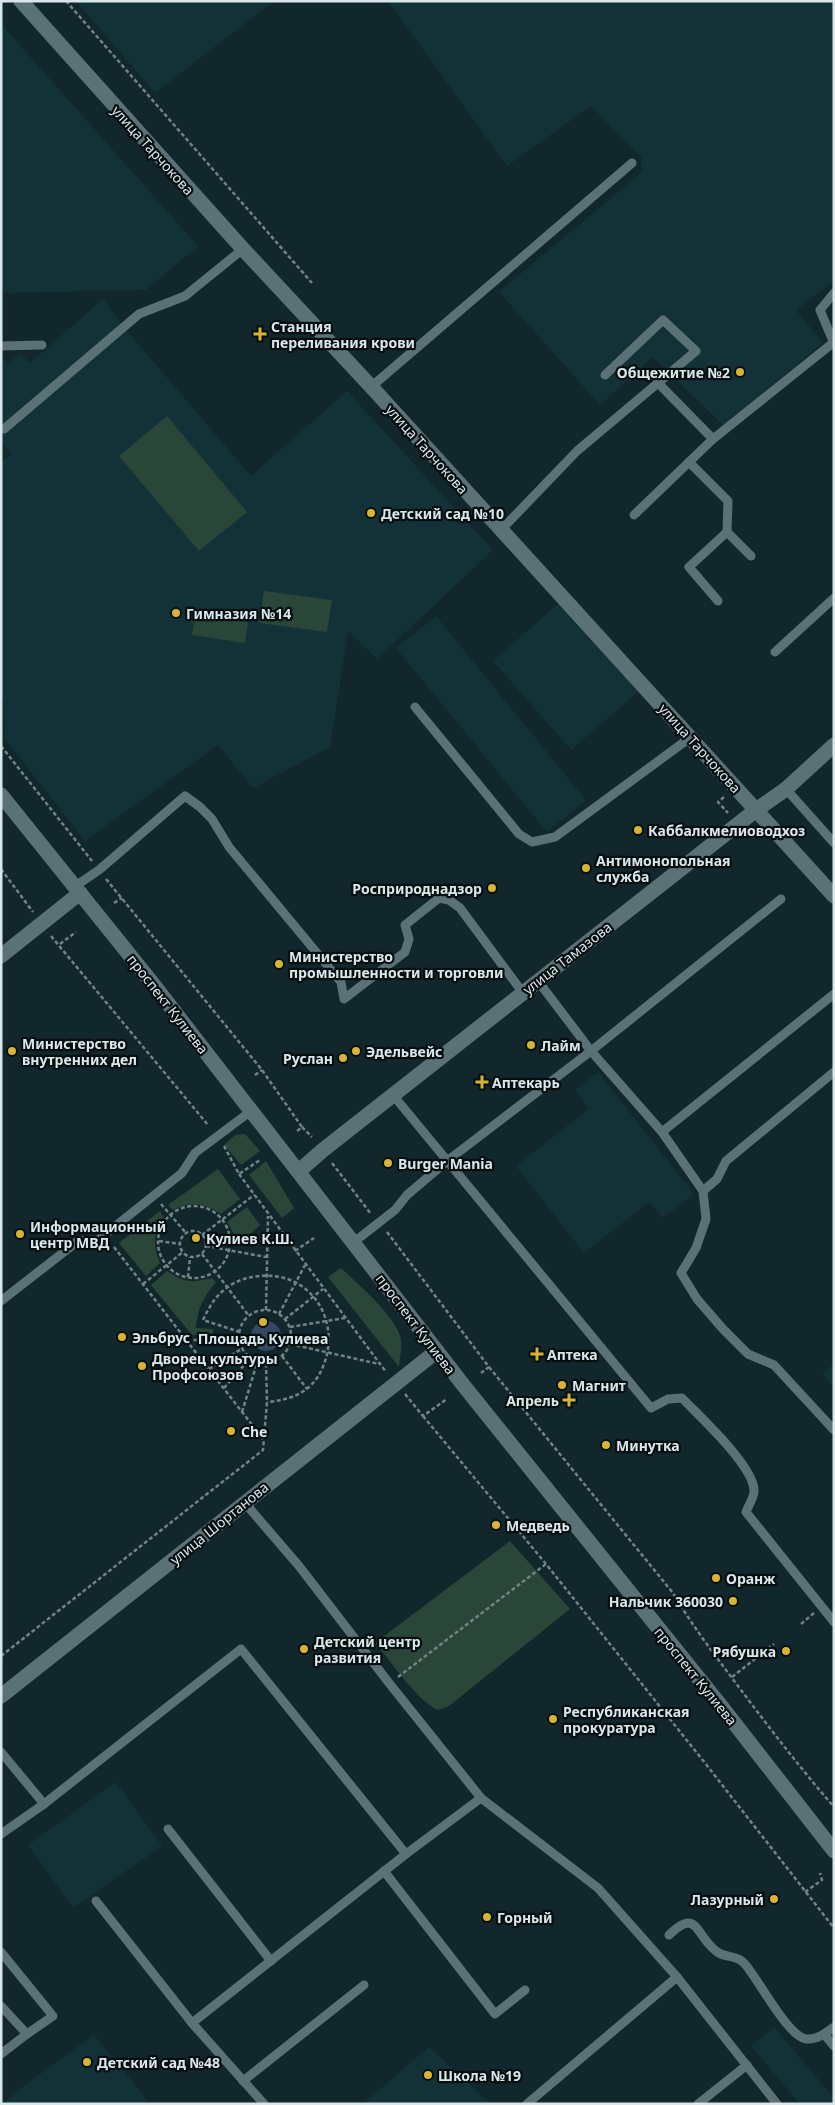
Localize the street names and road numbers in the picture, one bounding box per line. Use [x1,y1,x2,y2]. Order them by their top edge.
street label: улица Тарчокова [108,101,198,199]
street label: улица Тарчокова [382,400,472,498]
street label: улица Тарчокова [655,699,745,797]
street label: улица Тамазова [519,917,615,999]
street label: проспект Кулиева [123,950,213,1058]
street label: проспект Кулиева [372,1270,460,1378]
street label: улица Шортанова [166,1477,272,1569]
street label: проспект Кулиева [650,1623,742,1729]

